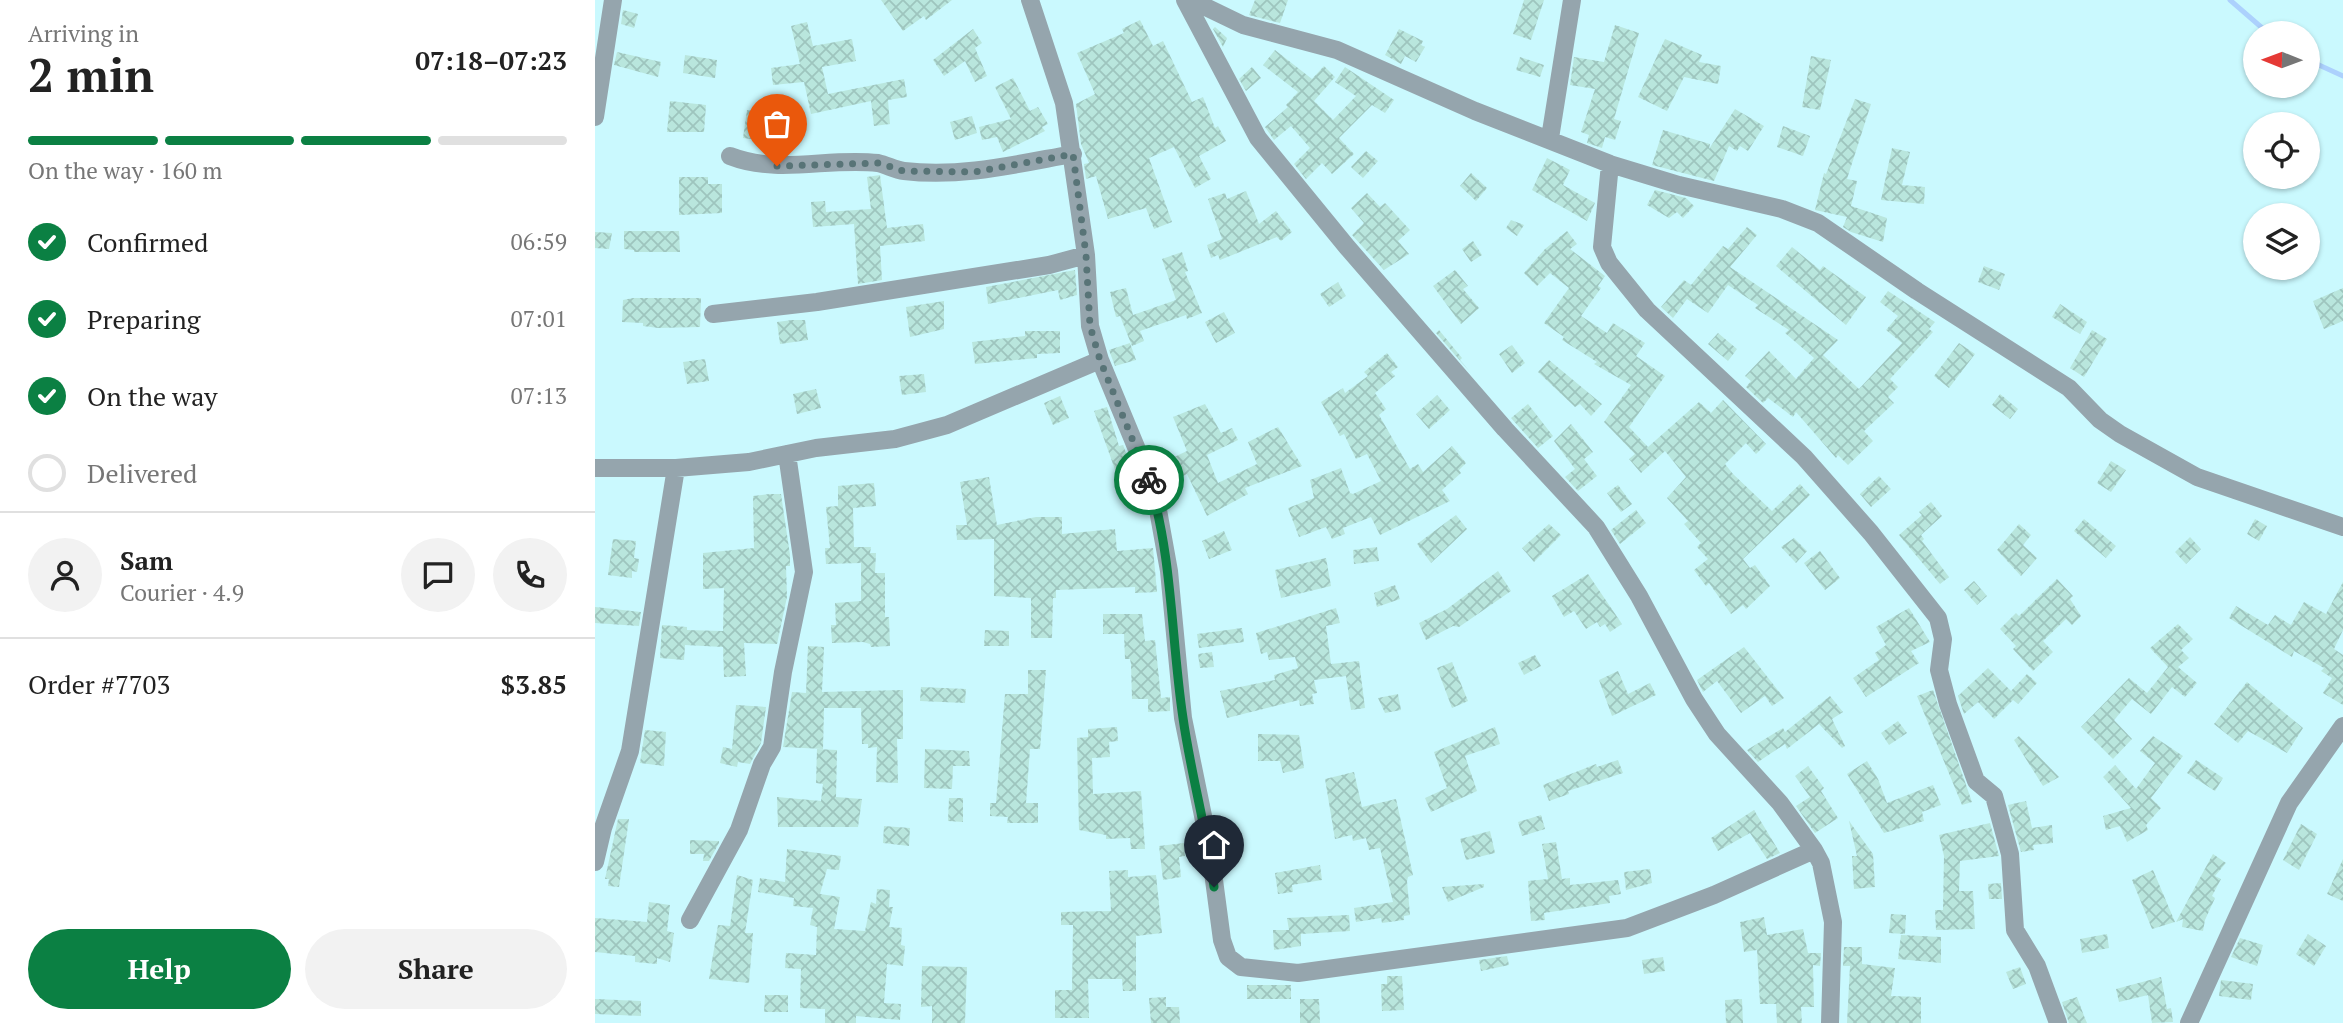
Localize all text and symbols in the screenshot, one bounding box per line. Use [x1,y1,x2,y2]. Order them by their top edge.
text: Arriving in [28,18,139,49]
north arrow [2243,21,2321,98]
map controls [2243,21,2320,280]
text: 07:18–07:23 [415,43,567,77]
text: 2 min [28,44,154,105]
pin [747,94,807,166]
icon: bag [758,105,796,143]
button: locate [2243,112,2320,189]
text: On the way · 160 m [28,155,222,186]
button: layers [2243,203,2320,280]
icon: check [28,223,66,261]
text: Confirmed [87,225,208,259]
text: 06:59 [510,226,567,257]
icon: check [28,300,66,338]
text: Preparing [87,302,200,336]
text: 07:01 [510,303,567,334]
icon: check [28,377,66,415]
text: On the way [87,379,218,413]
text: 07:13 [510,380,567,411]
courier [1114,445,1184,515]
text: Delivered [87,456,197,490]
icon: bike [1130,461,1168,499]
button: person [28,538,102,612]
button: chat [401,538,475,612]
button: phone [493,538,567,612]
text: Sam [120,543,173,577]
text: Courier · 4.9 [120,577,244,608]
text: Order #7703 [28,667,170,701]
text: $3.85 [501,667,567,701]
pin [1184,815,1244,887]
icon: home [1195,826,1233,864]
button: Help [28,929,291,1009]
button: Share [305,929,567,1009]

